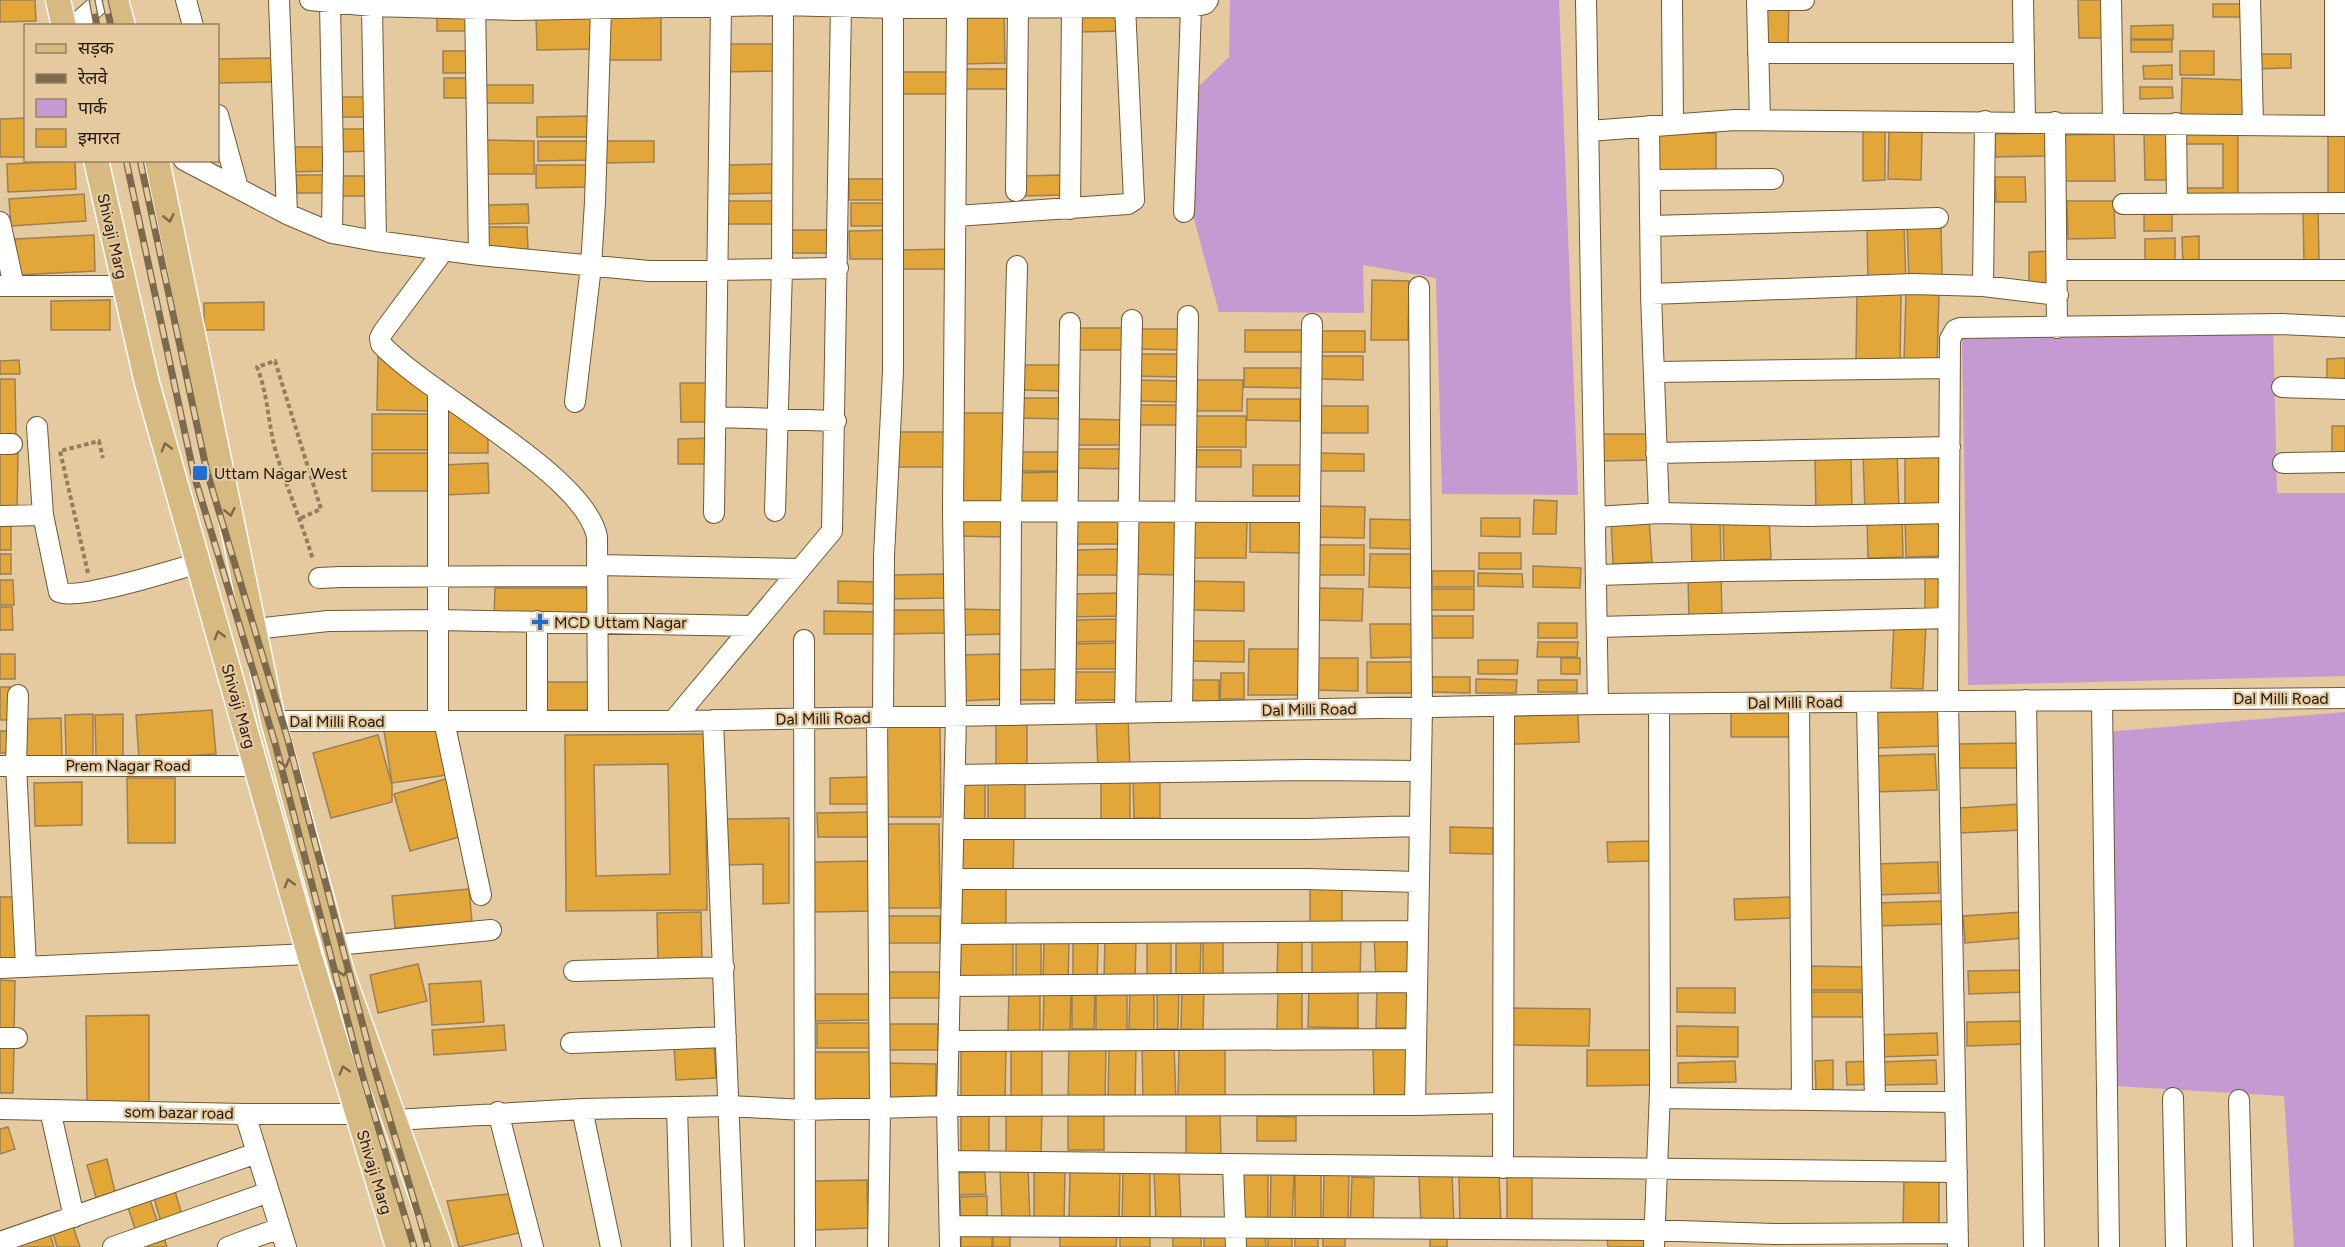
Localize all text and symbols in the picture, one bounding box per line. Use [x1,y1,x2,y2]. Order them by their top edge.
legend [24,24,219,162]
text: सड़क [78,37,115,59]
text: रेलवे [77,67,109,89]
text: पार्क [78,97,108,119]
text: इमारत [78,127,121,149]
street label: Shivaji Marg [93,191,132,281]
one-way arrow [162,213,175,223]
one-way arrow [161,443,173,453]
marker: Uttam Nagar West [191,464,209,482]
place label: Uttam Nagar West [214,464,348,483]
one-way arrow [222,506,235,516]
marker: MCD Uttam Nagar [531,613,549,631]
place label: MCD Uttam Nagar [554,613,687,632]
one-way arrow [214,630,226,641]
street label: Shivaji Marg [217,662,260,751]
street label: Dal Milli Road [2233,689,2329,708]
street label: Dal Milli Road [1747,692,1843,713]
street label: Dal Milli Road [1261,699,1357,720]
street label: Dal Milli Road [775,708,871,729]
street label: Dal Milli Road [289,712,385,731]
street label: Prem Nagar Road [65,756,191,775]
one-way arrow [278,758,290,768]
one-way arrow [284,878,297,888]
one-way arrow [335,967,348,977]
one-way arrow [339,1065,351,1076]
street label: som bazar road [124,1102,234,1123]
street label: Shivaji Marg [353,1128,396,1217]

